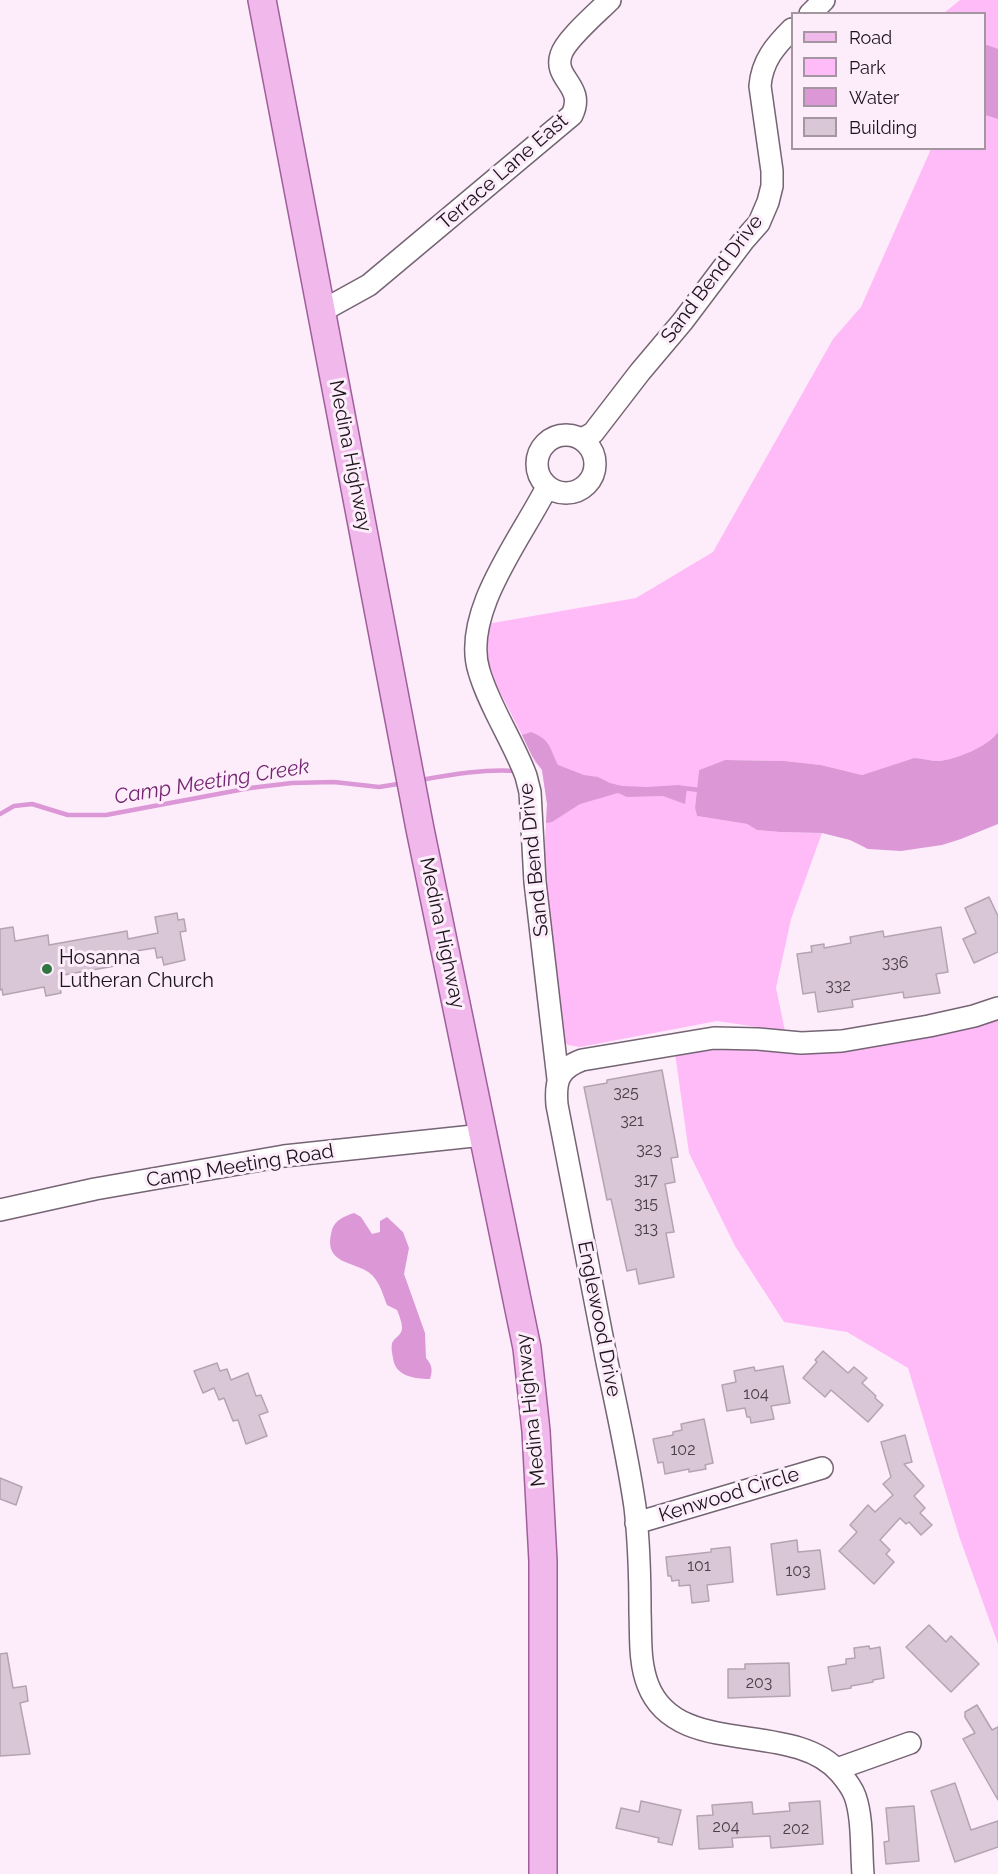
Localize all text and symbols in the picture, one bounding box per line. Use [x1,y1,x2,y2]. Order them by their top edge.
legend [791,12,986,150]
text: Road [849,27,892,48]
text: Park [849,57,886,78]
text: Water [849,87,899,108]
street label: Terrace Lane East [433,109,573,235]
text: Building [849,117,917,138]
street label: Sand Bend Drive [656,210,768,348]
street label: Medina Highway [324,378,376,534]
water label: Camp Meeting Creek [113,754,311,810]
street label: Sand Bend Drive [514,782,554,938]
street label: Medina Highway [414,855,470,1011]
place label: Hosanna Lutheran Church [59,946,214,993]
house number: 336 [882,953,908,973]
marker: Hosanna Lutheran Church [40,962,54,976]
house number: 332 [825,976,851,996]
house number: 325 [613,1083,639,1103]
house number: 321 [620,1111,644,1131]
street label: Camp Meeting Road [145,1139,335,1193]
house number: 323 [636,1140,662,1160]
house number: 317 [634,1170,658,1190]
house number: 315 [634,1194,658,1214]
house number: 313 [634,1219,658,1239]
street label: Englewood Drive [572,1239,626,1399]
street label: Medina Highway [511,1332,551,1488]
house number: 104 [743,1384,769,1404]
house number: 102 [671,1440,695,1460]
street label: Kenwood Circle [656,1462,802,1528]
house number: 101 [687,1556,711,1576]
house number: 103 [785,1561,811,1581]
house number: 203 [746,1673,772,1693]
house number: 204 [713,1817,739,1837]
house number: 202 [783,1819,809,1839]

